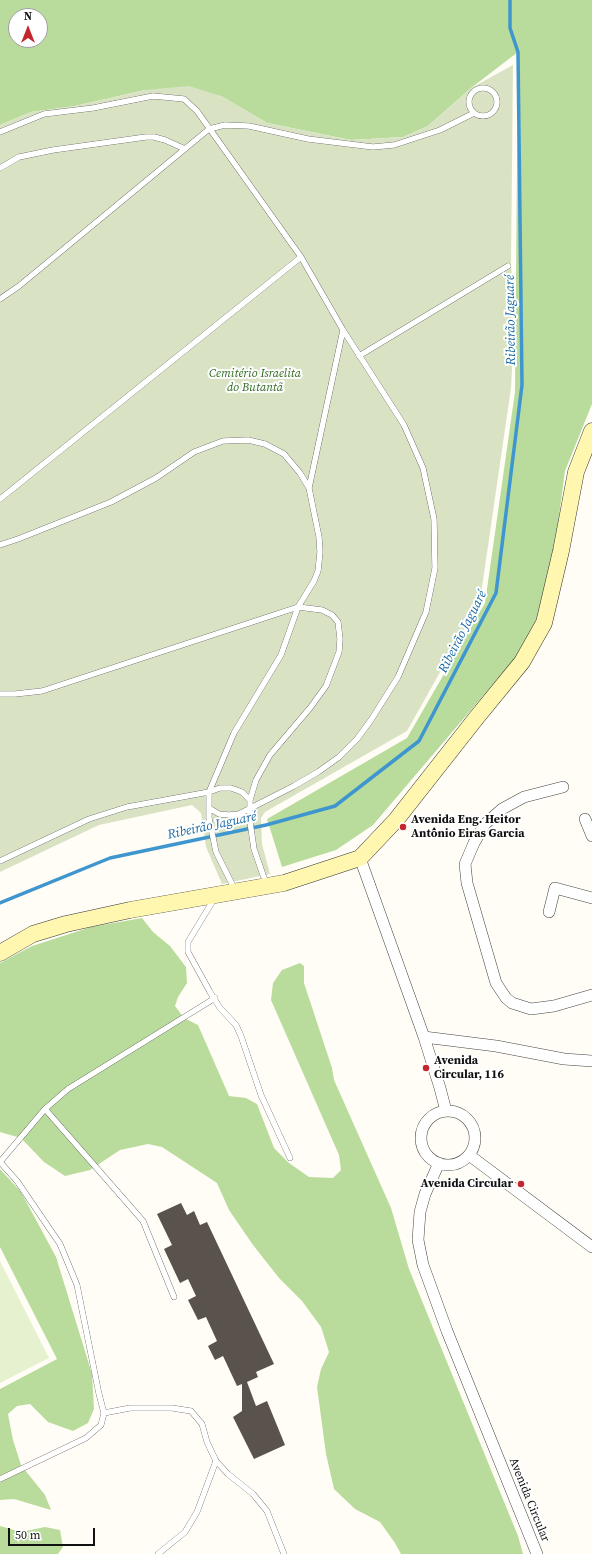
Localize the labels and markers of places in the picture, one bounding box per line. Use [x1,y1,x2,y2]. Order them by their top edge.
place label: Avenida Eng. Heitor Antônio Eiras Garcia [411,813,525,841]
marker: Avenida Eng. Heitor Antônio Eiras Garcia [398,822,408,832]
place label: Avenida Circular, 116 [434,1054,504,1082]
marker: Avenida Circular, 116 [421,1063,431,1073]
place label: Avenida Circular [421,1177,513,1191]
marker: Avenida Circular [516,1179,526,1189]

